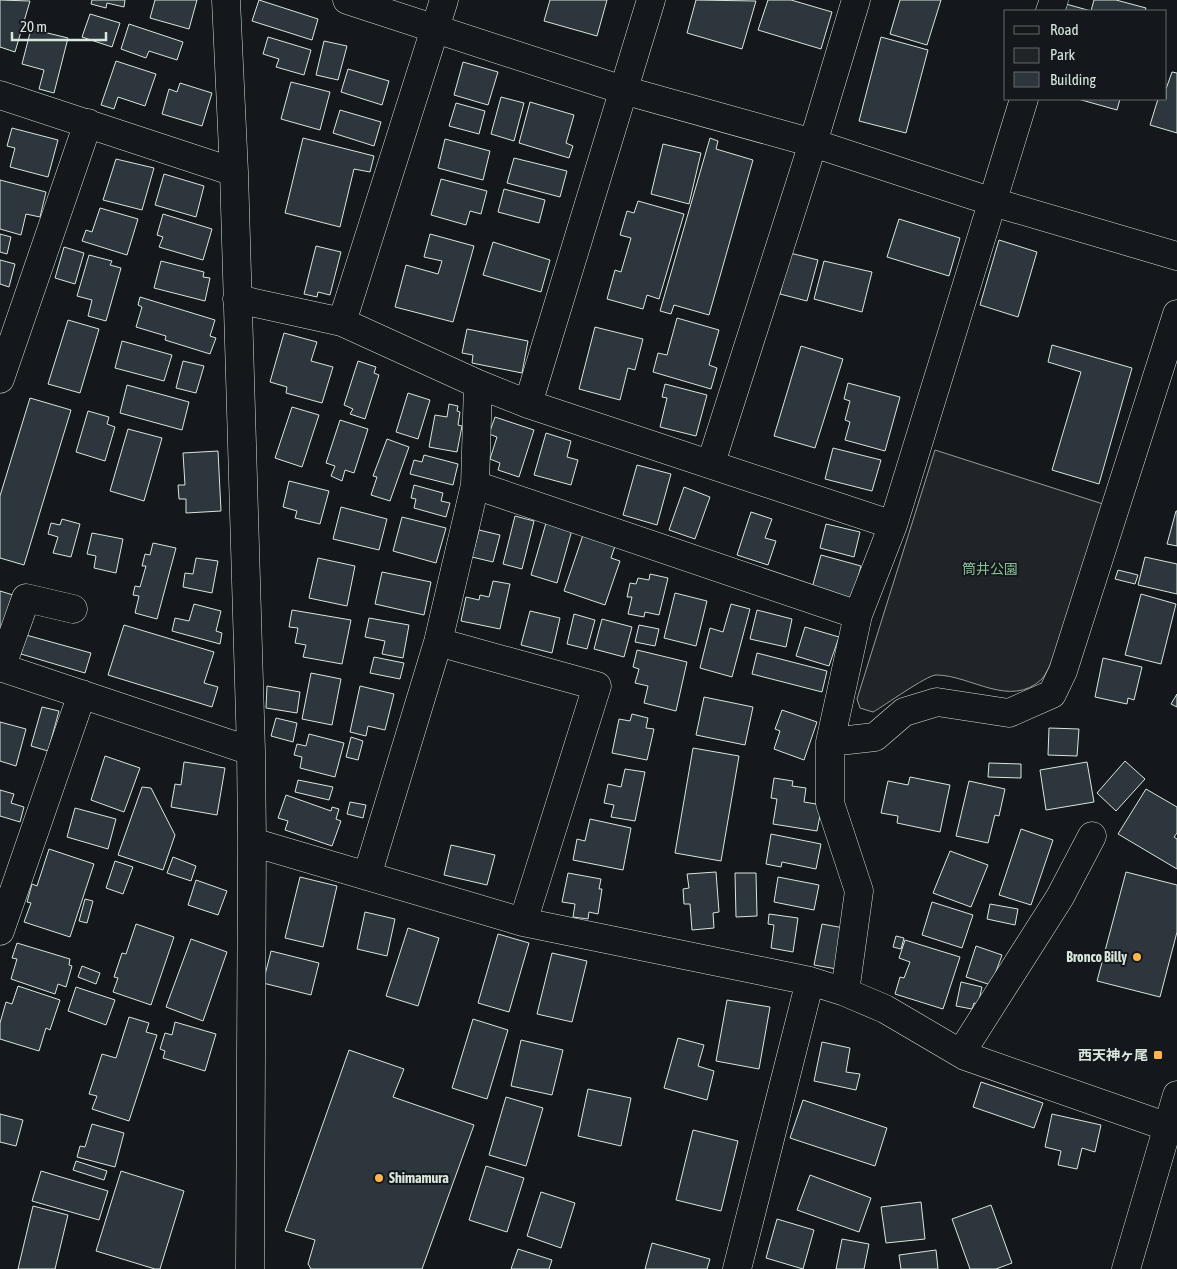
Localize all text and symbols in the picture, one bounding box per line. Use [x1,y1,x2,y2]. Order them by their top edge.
scale bar [12,10,106,42]
legend [1004,10,1167,100]
text: 20 m [20,18,47,35]
text: Road [1050,21,1079,38]
text: Park [1050,46,1075,63]
text: Building [1050,71,1096,88]
park label: 筒井公園 [962,561,1018,577]
place label: Bronco Billy [1066,949,1127,965]
marker: Bronco Billy [1131,951,1143,963]
place label: 西天神ヶ尾 [1078,1047,1148,1063]
marker: 西天神ヶ尾 [1152,1049,1164,1061]
place label: Shimamura [389,1170,449,1186]
marker: Shimamura [373,1172,385,1184]

